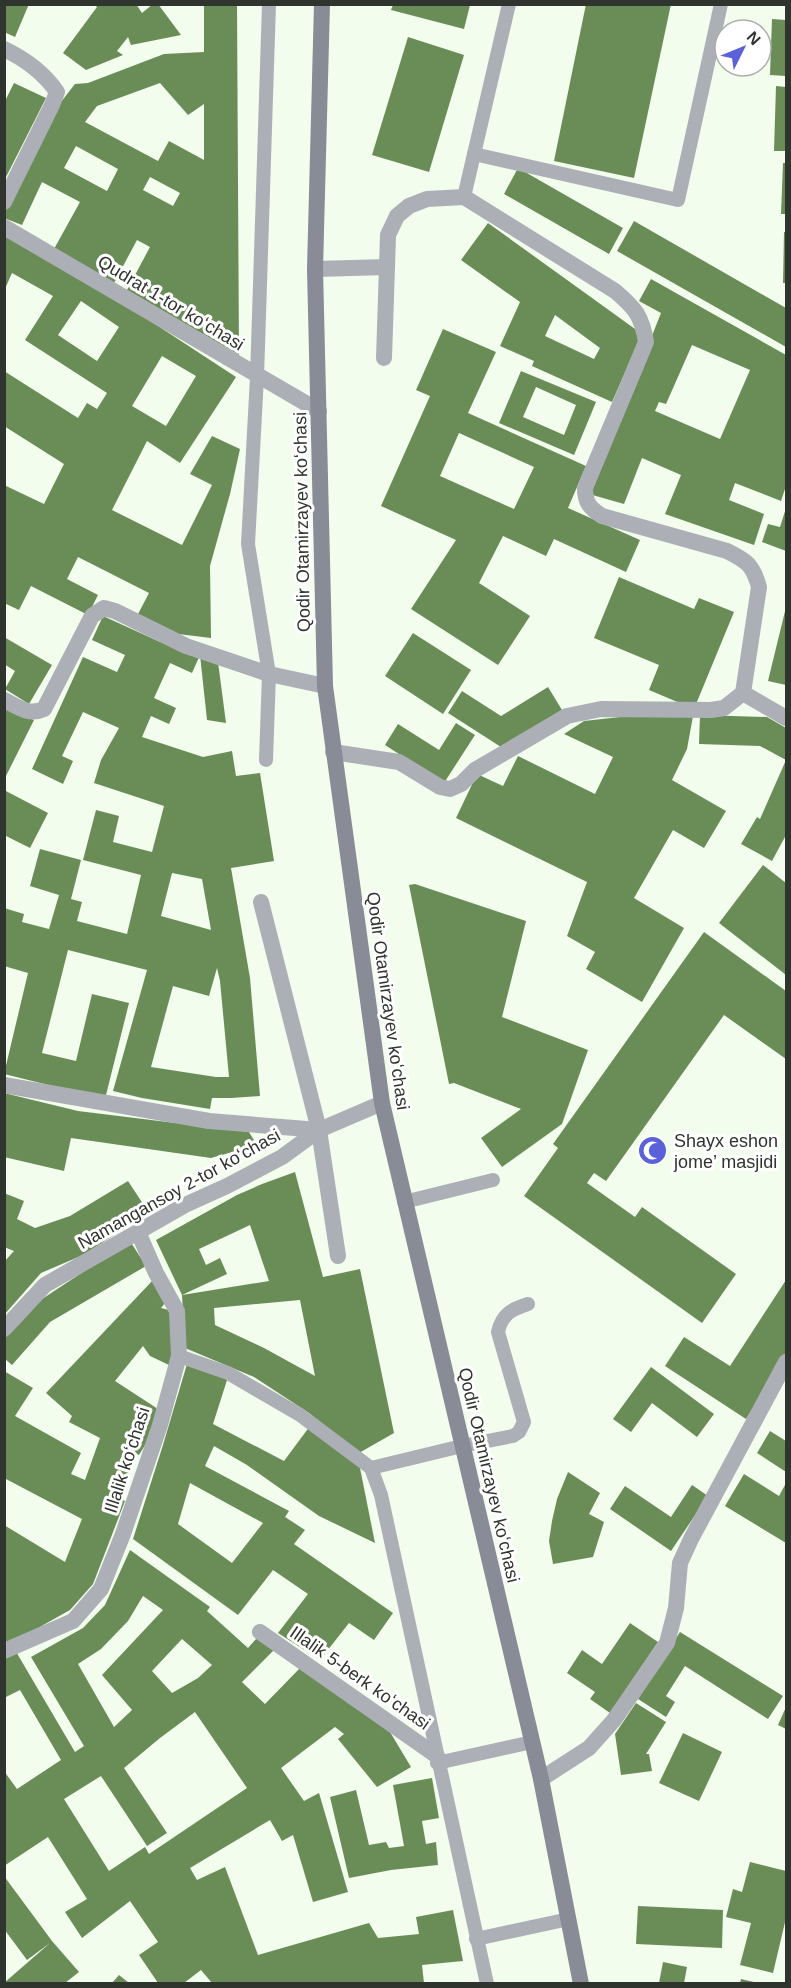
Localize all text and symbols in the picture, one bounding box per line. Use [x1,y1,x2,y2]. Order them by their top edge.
north arrow [713,18,773,78]
text: N [743,28,764,48]
street label: Qudrat 1-tor koʻchasi [94,251,248,355]
street label: Qodir Otamirzayev koʻchasi [290,412,314,632]
street label: Qodir Otamirzayev koʻchasi [363,891,413,1111]
street label: Namangansoy 2-tor koʻchasi [74,1125,284,1253]
place label: Shayx eshon jome’ masjidi [673,1131,778,1172]
mosque icon: Shayx eshon jome’ masjidi [637,1135,669,1167]
street label: Qodir Otamirzayev koʻchasi [455,1366,523,1584]
street label: Illalik koʻchasi [100,1405,154,1515]
street label: Illalik 5-berk koʻchasi [286,1622,434,1734]

